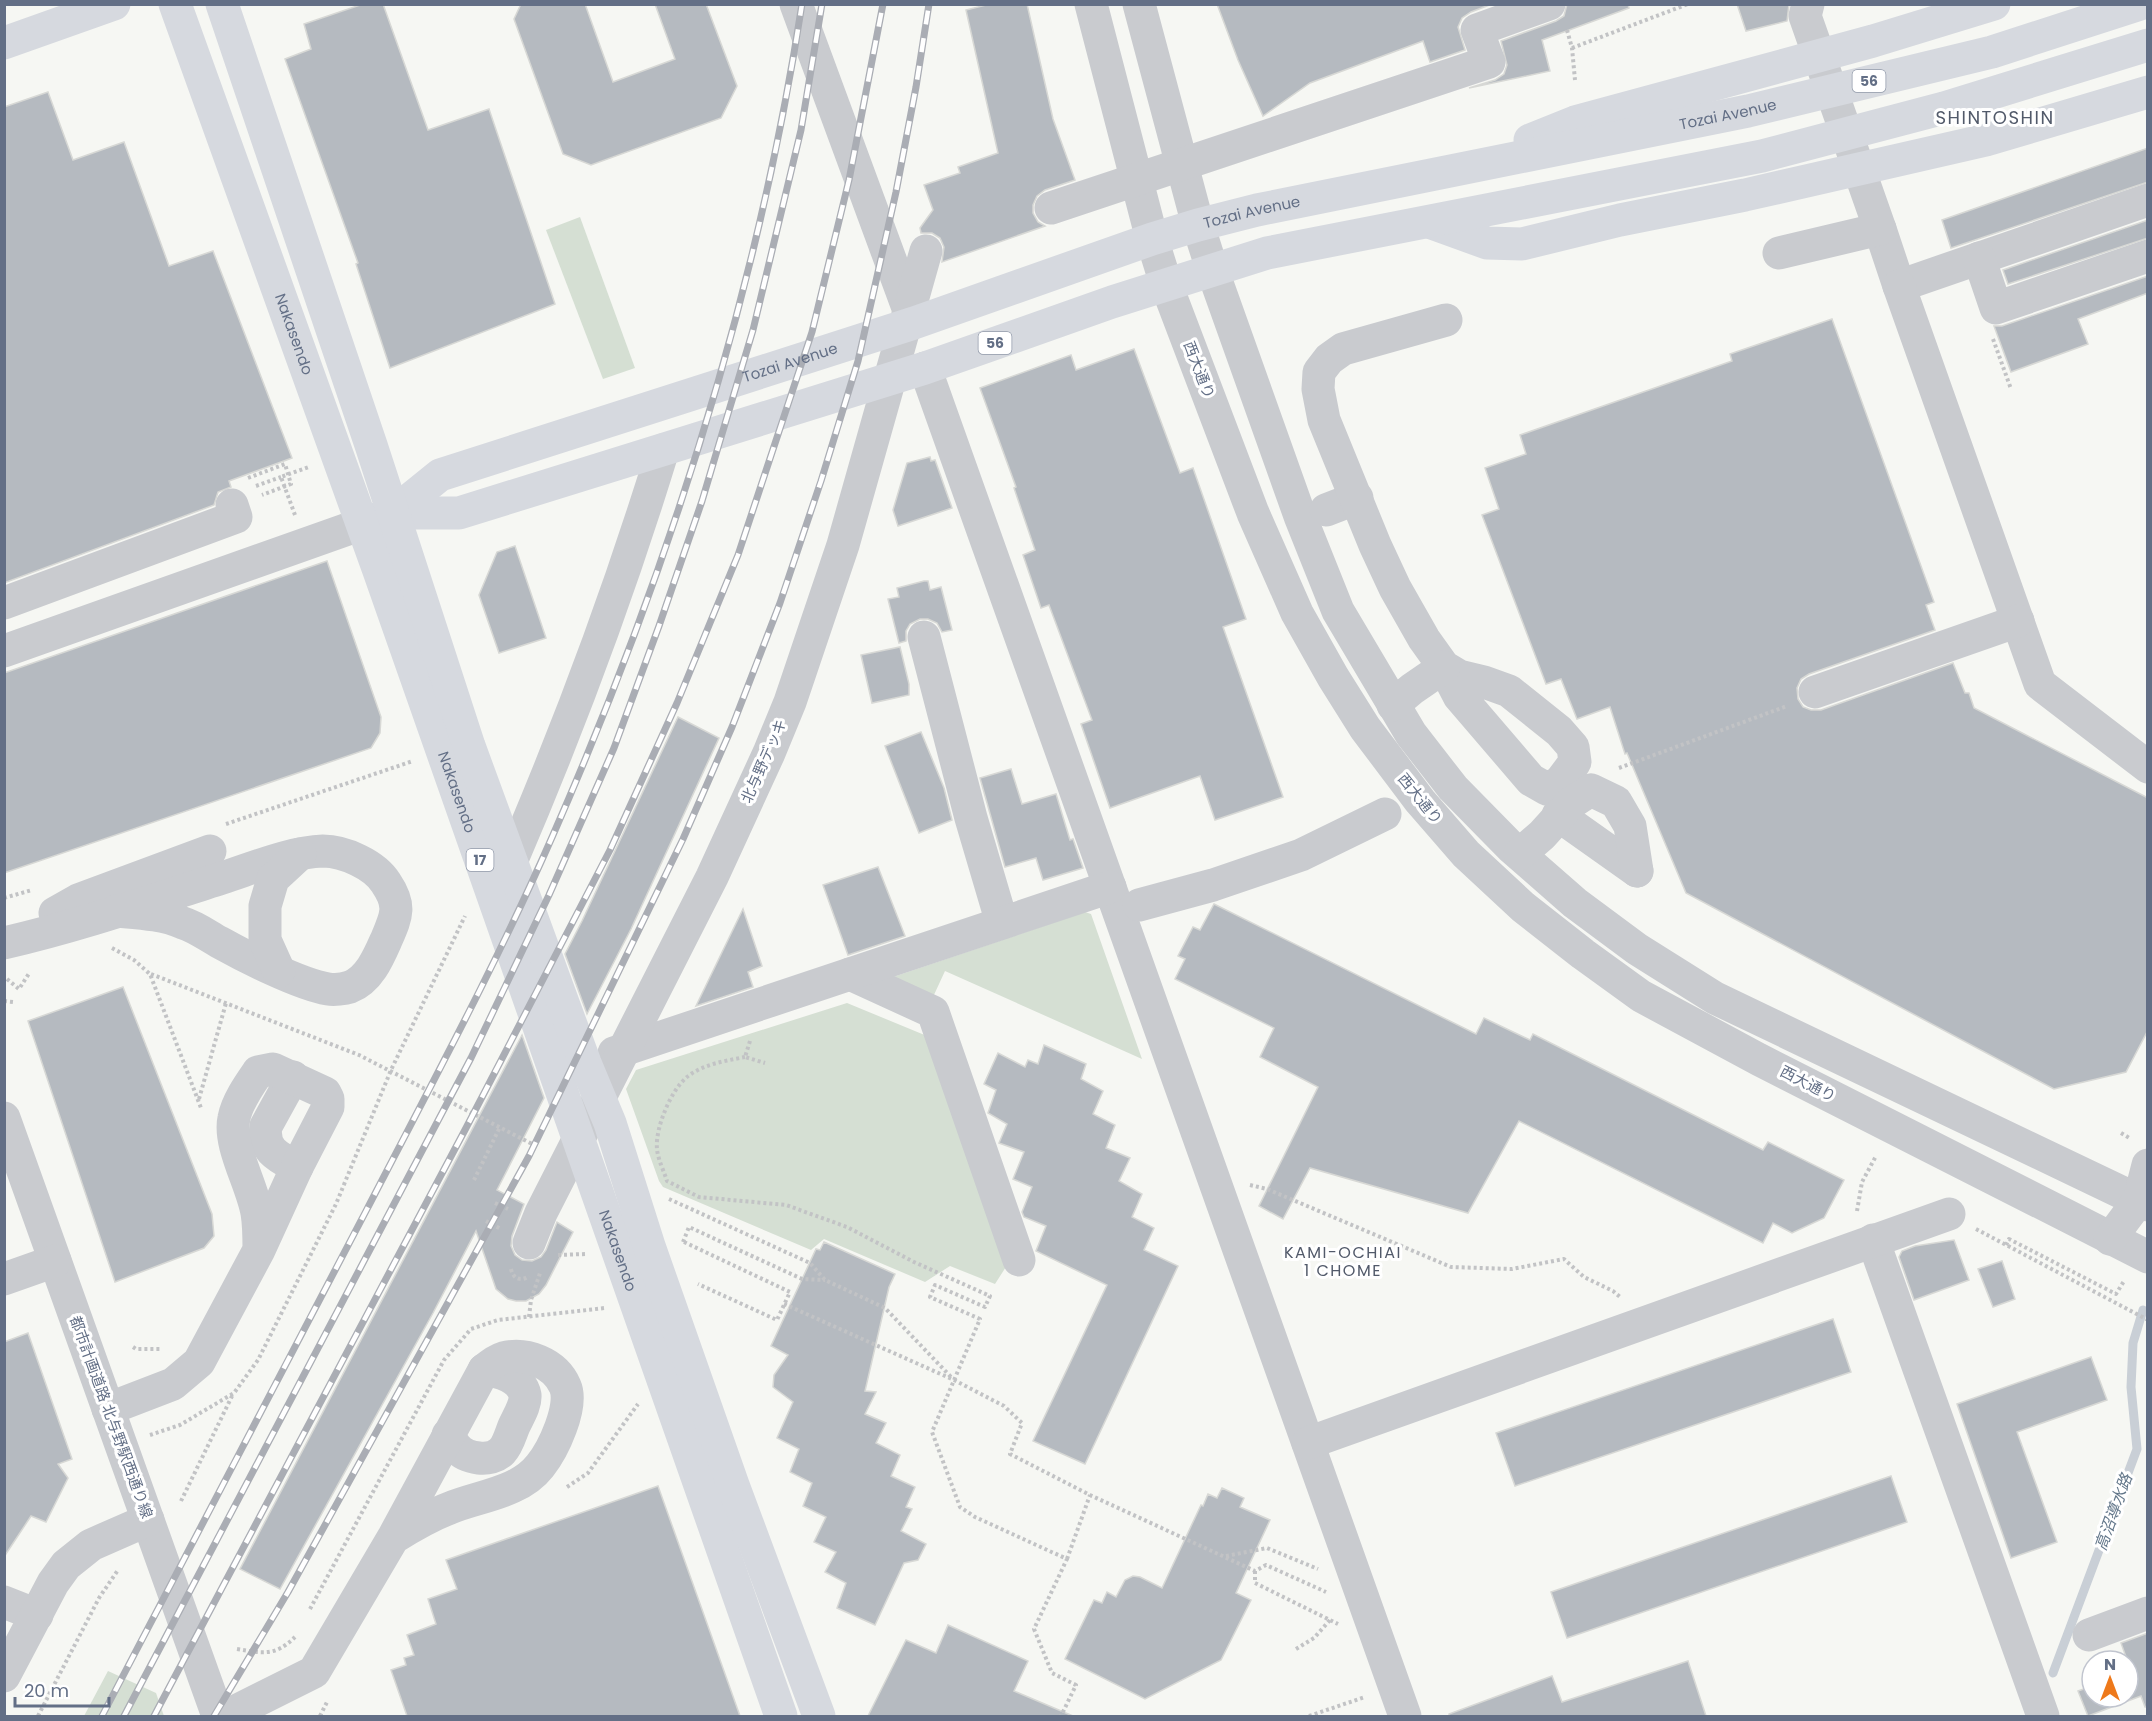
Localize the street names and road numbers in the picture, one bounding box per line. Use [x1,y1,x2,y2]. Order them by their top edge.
road number: 56 [1852,70,1886,92]
street label: Tozai Avenue [1677,94,1779,135]
street label: Tozai Avenue [1201,191,1302,233]
street label: Nakasendo [270,291,319,378]
road number: 56 [978,332,1012,354]
street label: Tozai Avenue [740,337,840,387]
street label: 西大通り [1179,338,1220,402]
street label: 北与野デッキ [736,715,791,806]
street label: Nakasendo [433,748,481,836]
street label: 西大通り [1393,769,1447,829]
road number: 17 [466,849,494,871]
street label: 西大通り [1777,1061,1840,1107]
street label: Nakasendo [594,1207,642,1294]
street label: 都市計画道路 北与野駅西通り線 [65,1313,158,1521]

